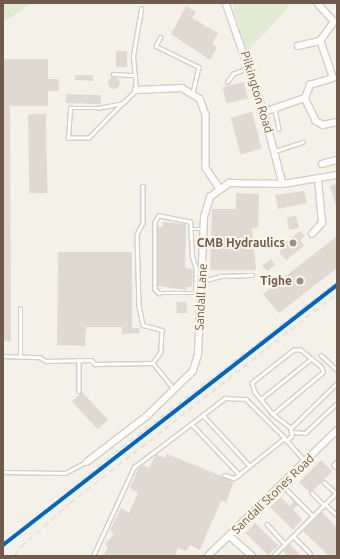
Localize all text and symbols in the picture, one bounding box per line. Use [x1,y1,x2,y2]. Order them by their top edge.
street label: Pilkington Road [238,49,276,135]
place label: CMB Hydraulics [197,236,285,250]
marker: CMB Hydraulics [288,238,298,248]
street label: Sandall Lane [192,263,210,331]
place label: Tighe [260,274,292,288]
marker: Tighe [295,276,305,286]
street label: Sandall Stones Road [229,451,317,537]

